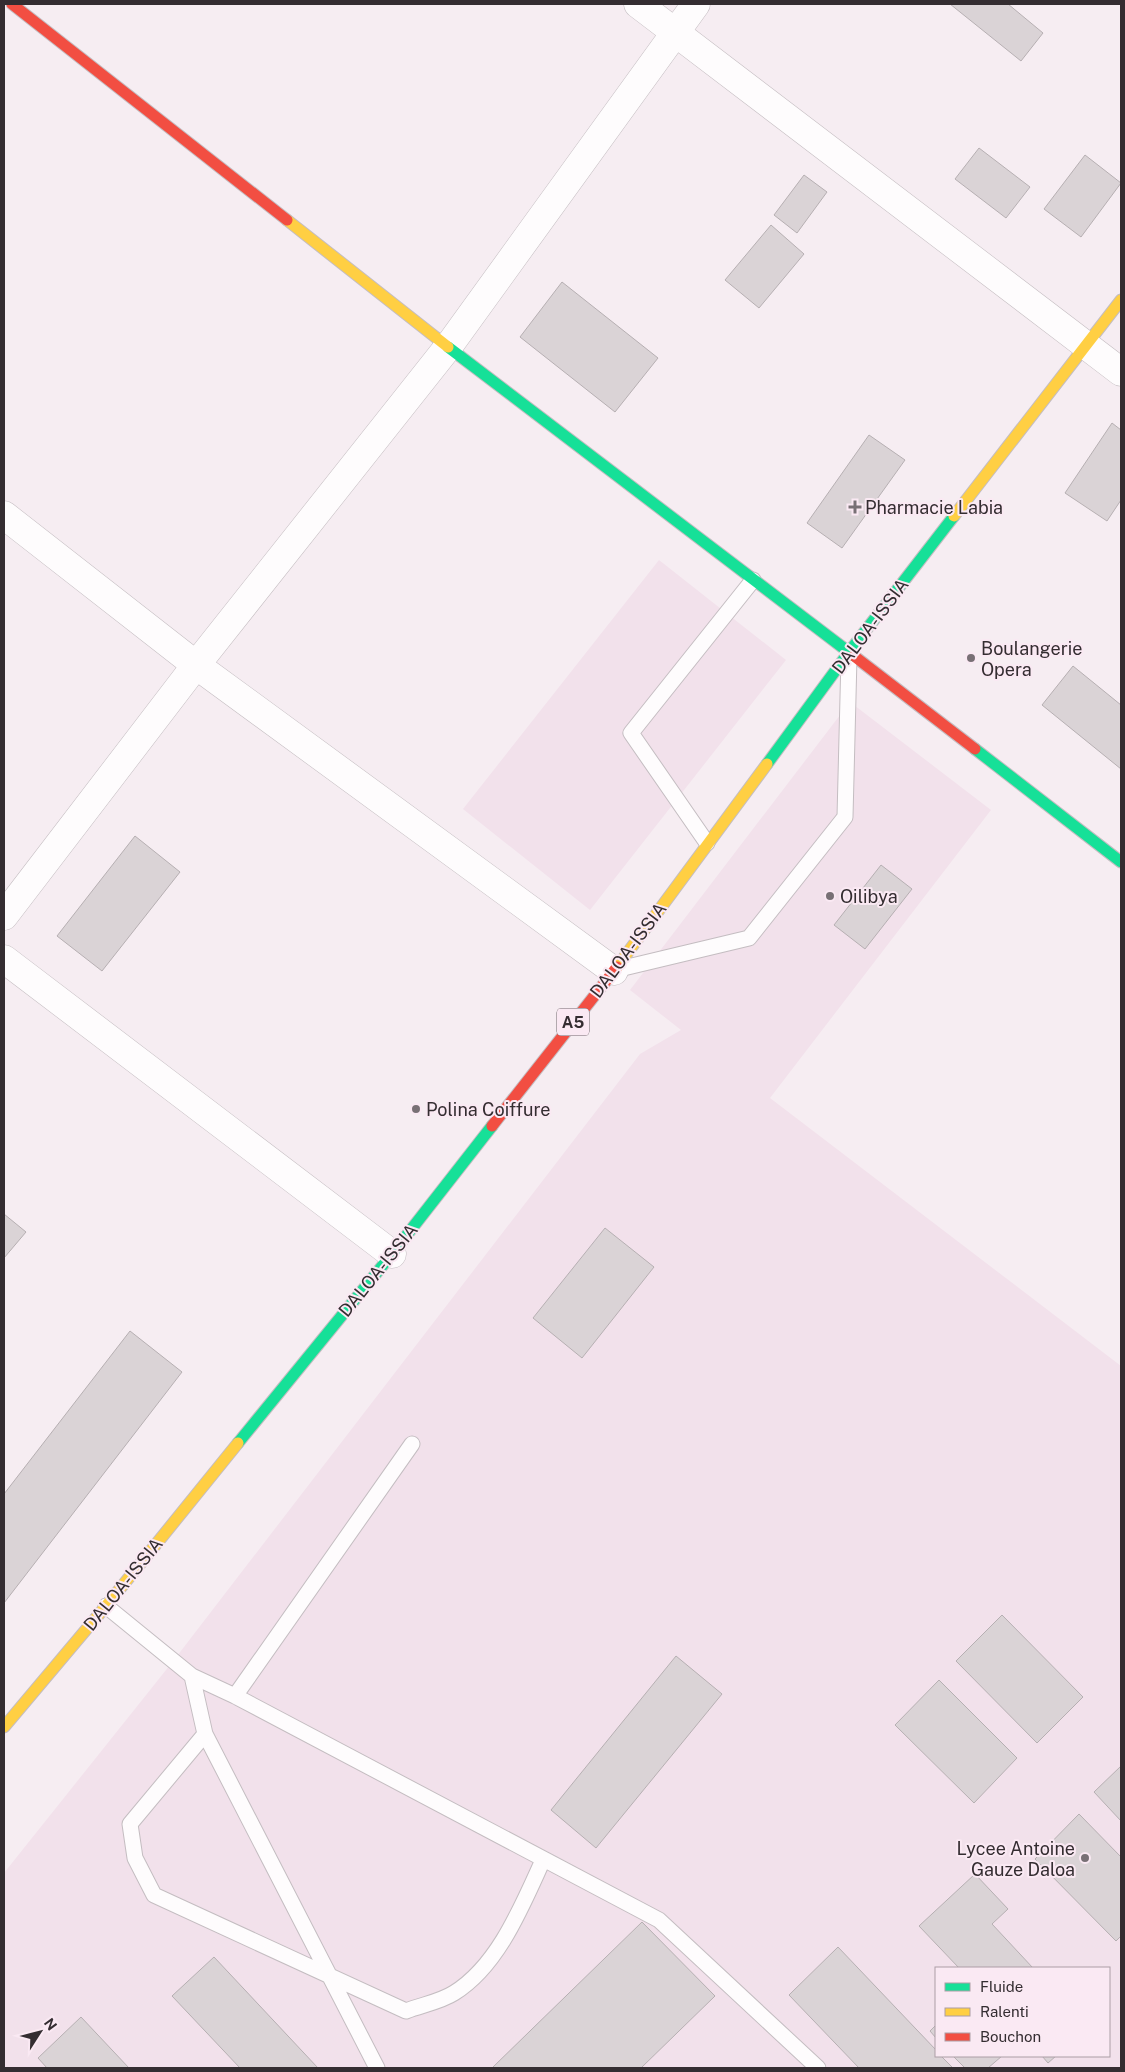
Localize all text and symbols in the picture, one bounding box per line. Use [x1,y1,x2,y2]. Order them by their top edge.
place label: Pharmacie Labia [865,497,1003,518]
marker: Pharmacie Labia [849,501,861,513]
street label: DALOA-ISSIA [827,574,913,678]
place label: Boulangerie Opera [981,638,1082,680]
marker: Boulangerie Opera [965,652,977,664]
place label: Oilibya [840,886,898,907]
marker: Oilibya [824,890,836,902]
street label: DALOA-ISSIA [585,898,671,1002]
road number: A5 [557,1009,589,1036]
place label: Polina Coiffure [426,1099,551,1120]
marker: Polina Coiffure [410,1103,422,1115]
street label: DALOA-ISSIA [334,1219,422,1321]
street label: DALOA-ISSIA [79,1533,167,1635]
place label: Lycee Antoine Gauze Daloa [957,1838,1075,1880]
marker: Lycee Antoine Gauze Daloa [1079,1852,1091,1864]
legend [935,1967,1110,2057]
text: Fluide [980,1978,1023,1995]
text: Ralenti [980,2003,1029,2020]
north arrow [15,2007,65,2057]
text: N [41,2015,60,2033]
text: Bouchon [980,2028,1041,2045]

